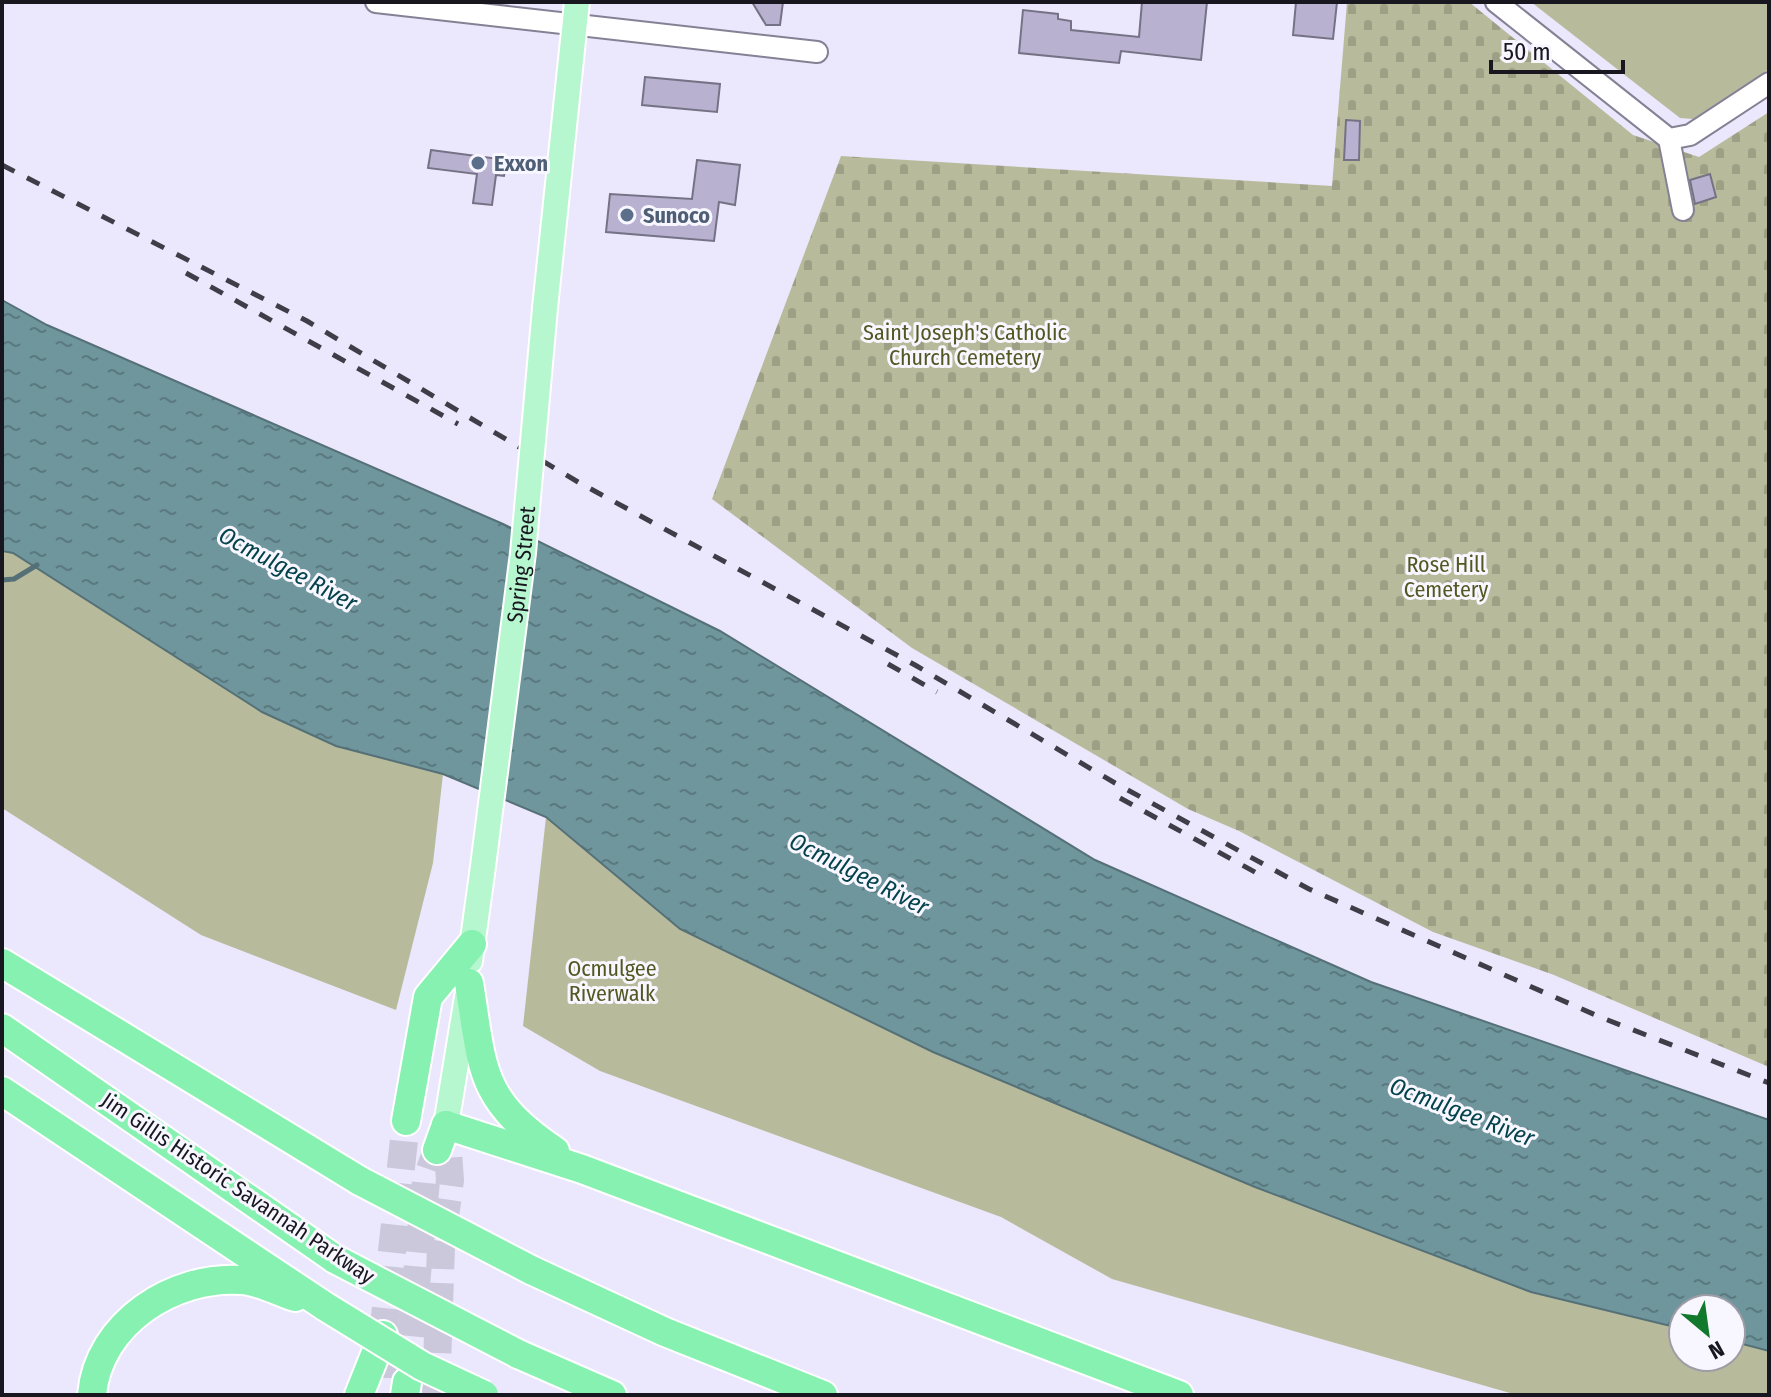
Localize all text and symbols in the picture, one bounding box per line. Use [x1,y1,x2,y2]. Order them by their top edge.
scale bar [1491,24,1623,74]
text: 50 m [1503,38,1551,66]
place label: Exxon [494,150,548,177]
marker: Exxon [469,154,487,172]
place label: Sunoco [643,202,710,229]
marker: Sunoco [618,206,636,224]
park label: Saint Joseph's Catholic Church Cemetery [863,319,1067,371]
street label: Spring Street [501,504,541,624]
water label: Ocmulgee River [214,521,362,617]
park label: Rose Hill Cemetery [1404,551,1488,603]
water label: Ocmulgee River [785,827,934,921]
park label: Ocmulgee Riverwalk [567,955,657,1007]
water label: Ocmulgee River [1386,1072,1539,1153]
street label: Jim Gillis Historic Savannah Parkway [96,1086,380,1290]
north arrow [1667,1293,1747,1373]
text: N [1704,1335,1729,1365]

